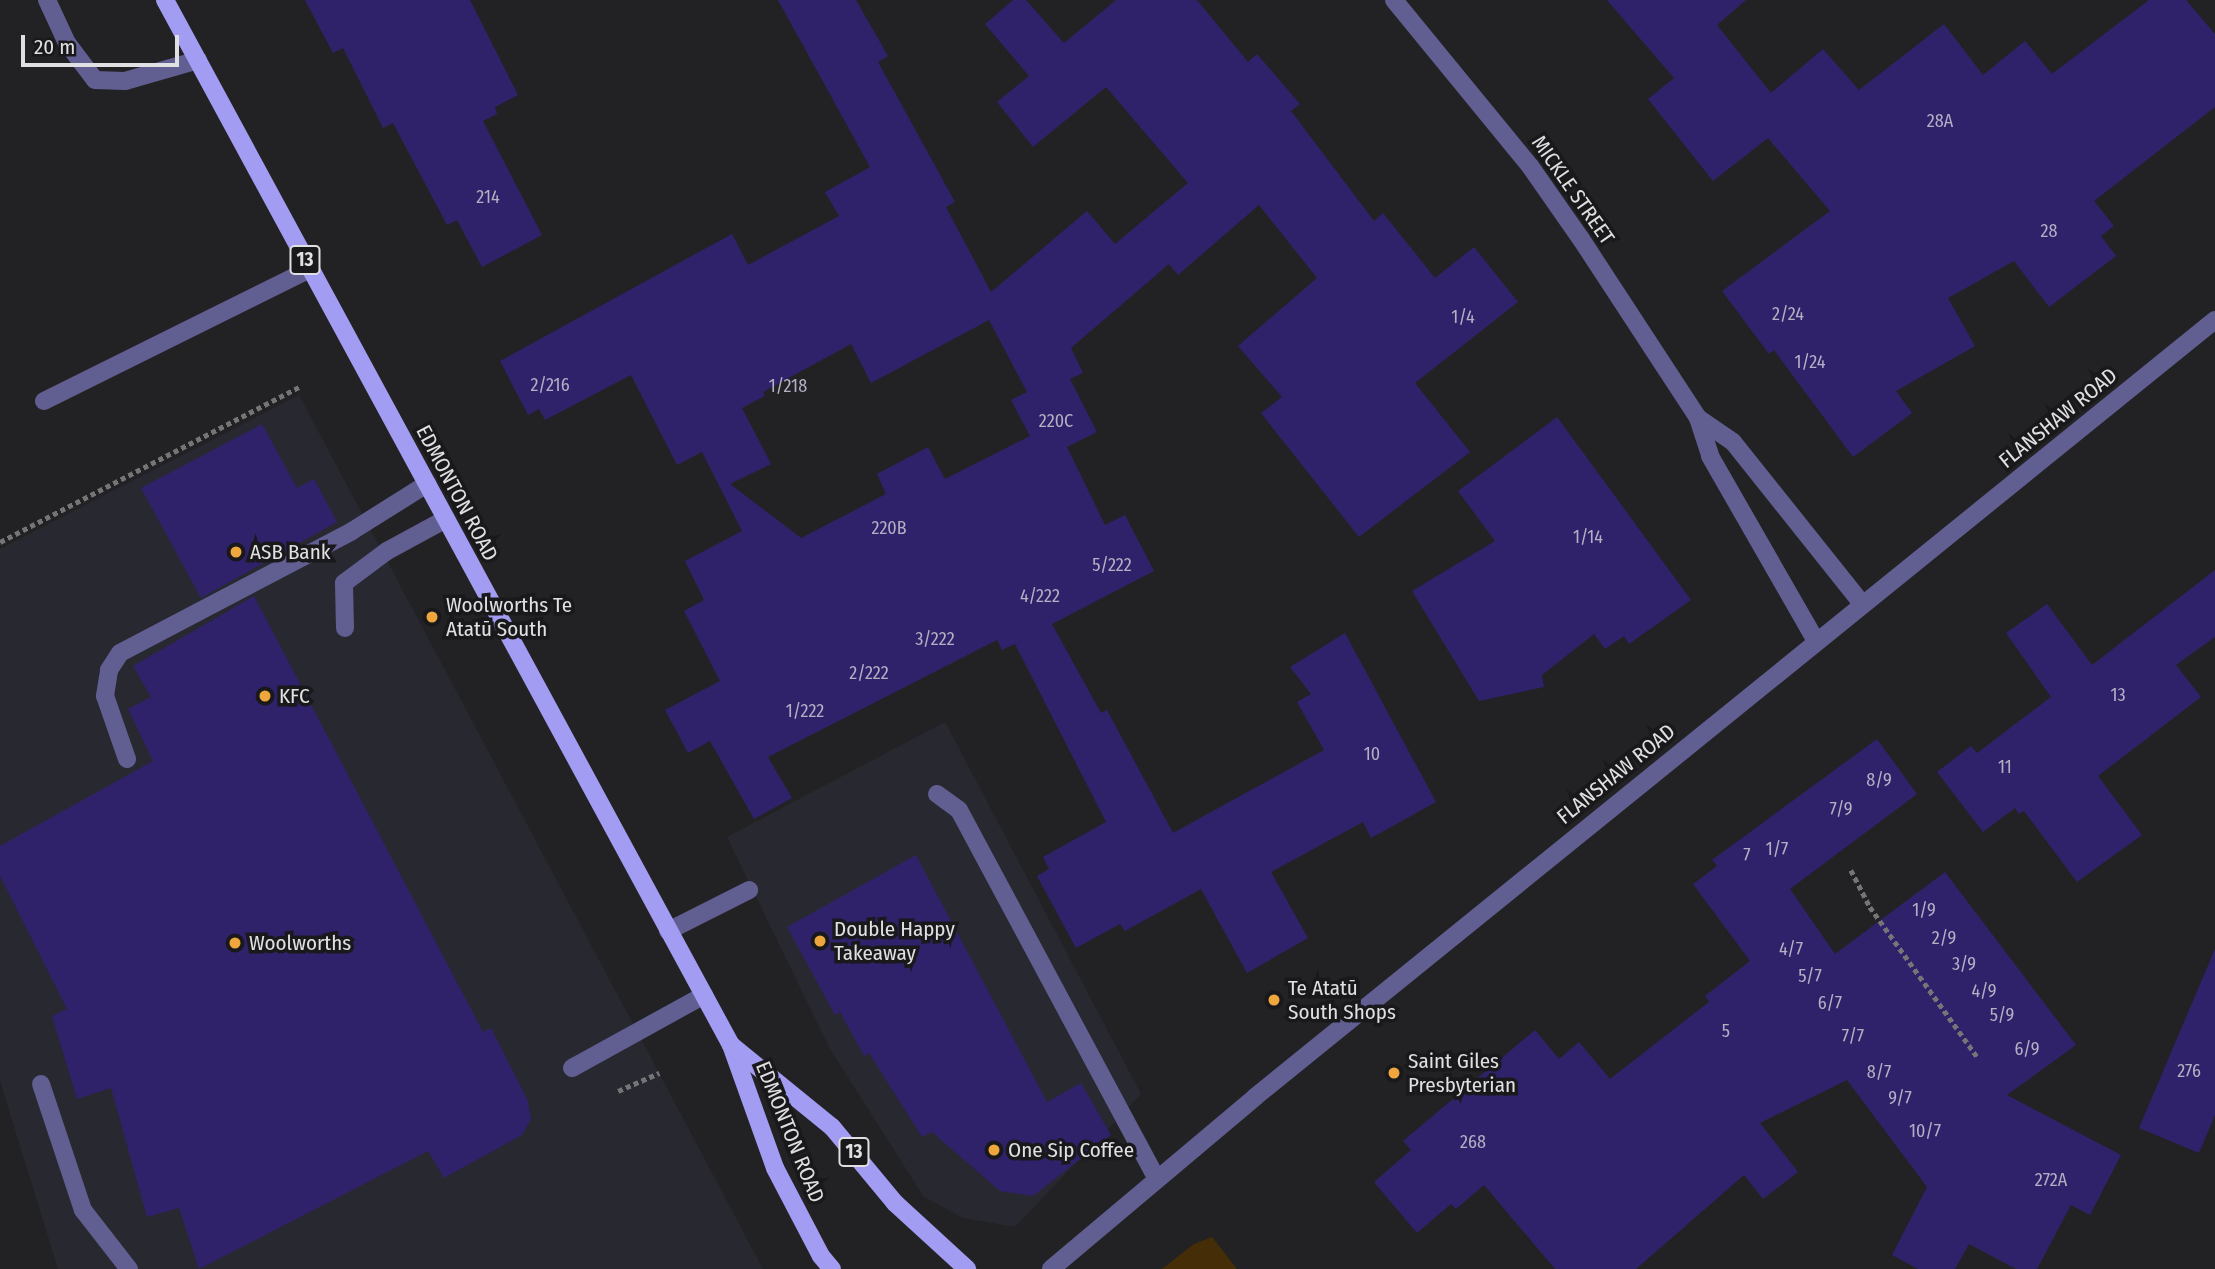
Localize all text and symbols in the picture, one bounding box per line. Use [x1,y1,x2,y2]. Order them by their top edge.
scale bar [24,21,182,65]
text: 20 m [34,34,75,60]
house number: 28A [1927,110,1953,132]
street label: MICKLE STREET [1526,131,1620,249]
house number: 214 [476,186,500,208]
house number: 28 [2041,220,2057,242]
road number: 13 [289,244,321,276]
house number: 2/24 [1772,303,1804,325]
house number: 1/4 [1451,306,1475,328]
house number: 1/24 [1794,351,1826,373]
street label: FLANSHAW ROAD [1994,363,2122,473]
house number: 2/216 [530,374,570,396]
house number: 1/218 [769,375,807,397]
house number: 220C [1039,410,1073,432]
street label: EDMONTON ROAD [411,421,503,565]
house number: 220B [871,517,907,539]
house number: 1/14 [1573,526,1603,548]
place label: ASB Bank [250,539,331,565]
marker: ASB Bank [228,544,244,560]
house number: 5/222 [1092,554,1132,576]
house number: 4/222 [1020,585,1060,607]
place label: Woolworths Te Atatū South [446,592,572,642]
marker: Woolworths Te Atatū South [424,609,440,625]
house number: 3/222 [915,628,955,650]
house number: 2/222 [849,662,889,684]
place label: KFC [279,683,310,709]
house number: 13 [2110,684,2126,706]
marker: KFC [257,688,273,704]
house number: 1/222 [786,700,824,722]
street label: FLANSHAW ROAD [1552,719,1680,829]
house number: 10 [1364,743,1380,765]
house number: 11 [1998,756,2012,778]
house number: 8/9 [1866,769,1892,791]
house number: 7/9 [1829,798,1853,820]
house number: 1/7 [1766,838,1788,860]
house number: 7 [1743,844,1751,866]
house number: 1/9 [1912,899,1936,921]
place label: Double Happy Takeaway [834,916,955,966]
house number: 2/9 [1932,927,1956,949]
place label: Woolworths [249,930,351,956]
marker: Double Happy Takeaway [812,933,828,949]
marker: Woolworths [227,935,243,951]
house number: 4/7 [1779,938,1803,960]
house number: 3/9 [1952,953,1976,975]
house number: 5/7 [1798,965,1822,987]
place label: Te Atatū South Shops [1288,975,1396,1025]
house number: 4/9 [1972,980,1996,1002]
marker: Te Atatū South Shops [1266,992,1282,1008]
house number: 6/7 [1818,992,1842,1014]
house number: 5/9 [1990,1004,2014,1026]
house number: 5 [1722,1020,1730,1042]
house number: 7/7 [1842,1025,1864,1047]
house number: 6/9 [2014,1038,2040,1060]
place label: Saint Giles Presbyterian [1408,1048,1516,1098]
street label: EDMONTON ROAD [750,1058,830,1206]
house number: 276 [2177,1060,2201,1082]
house number: 8/7 [1867,1061,1891,1083]
marker: Saint Giles Presbyterian [1386,1065,1402,1081]
house number: 9/7 [1888,1087,1912,1109]
house number: 10/7 [1909,1120,1941,1142]
house number: 268 [1460,1131,1486,1153]
road number: 13 [838,1136,870,1168]
place label: One Sip Coffee [1008,1137,1134,1163]
marker: One Sip Coffee [986,1142,1002,1158]
house number: 272A [2035,1169,2067,1191]

